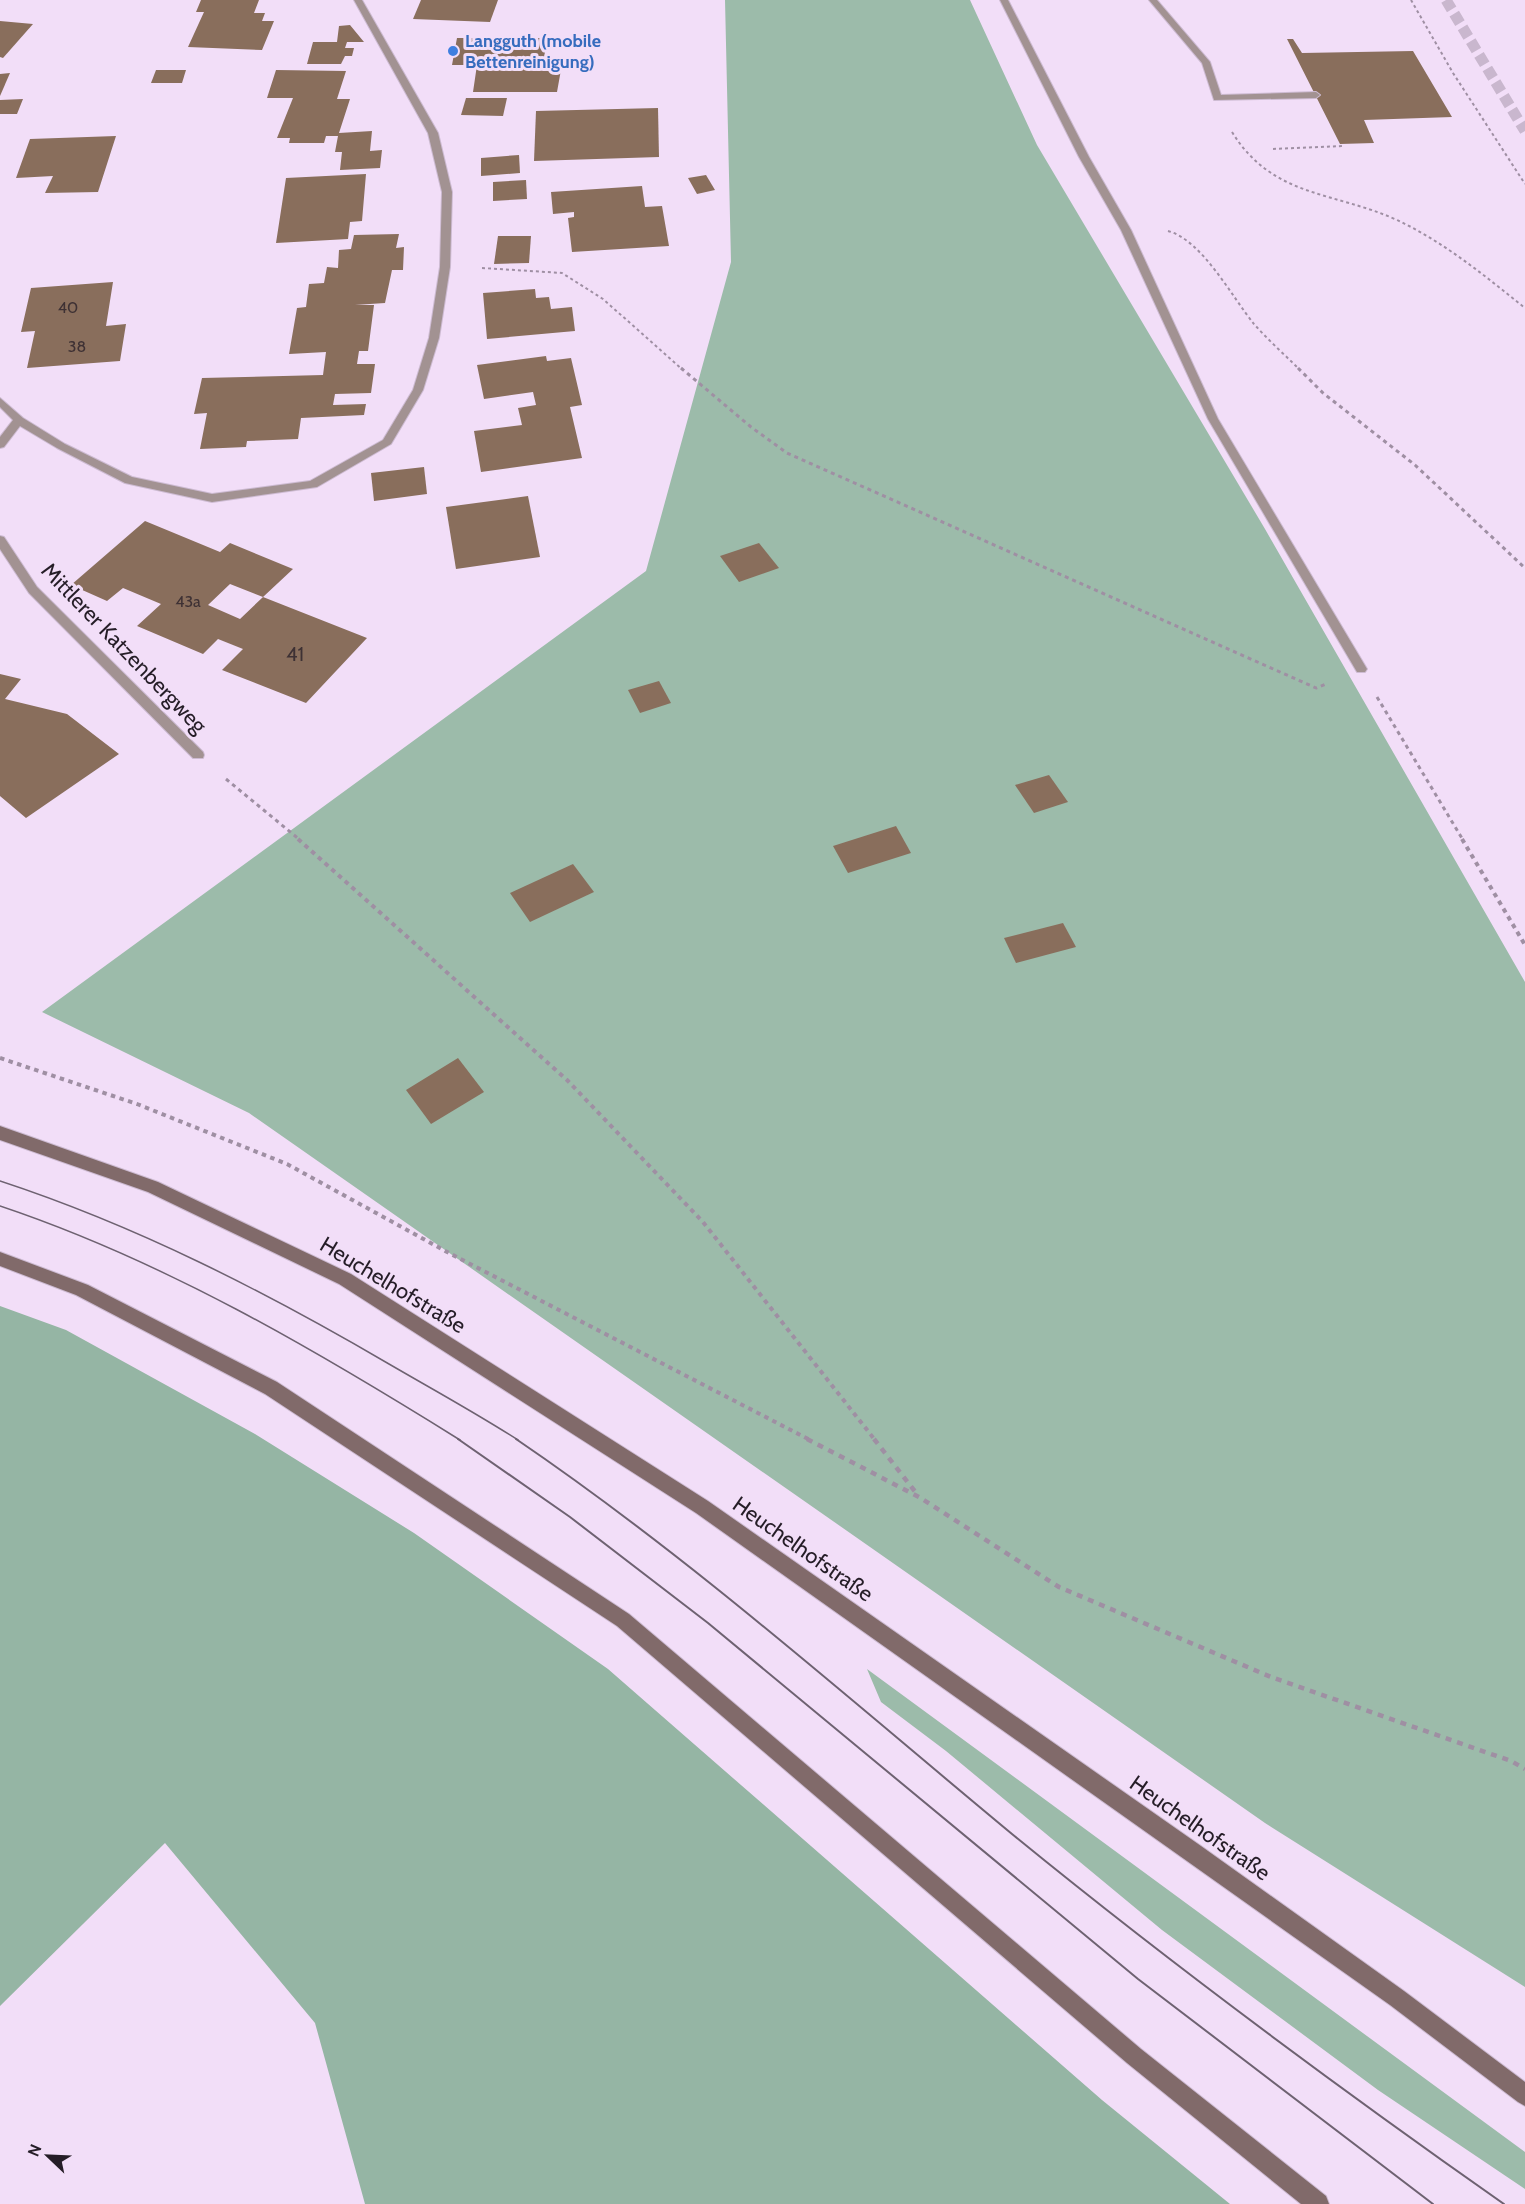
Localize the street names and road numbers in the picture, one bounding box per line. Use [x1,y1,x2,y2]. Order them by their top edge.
street label: Mittlerer Katzenbergweg [36,557,213,740]
street label: Heuchelhofstraße [315,1231,471,1339]
street label: Heuchelhofstraße [728,1491,878,1607]
street label: Heuchelhofstraße [1125,1770,1275,1886]

